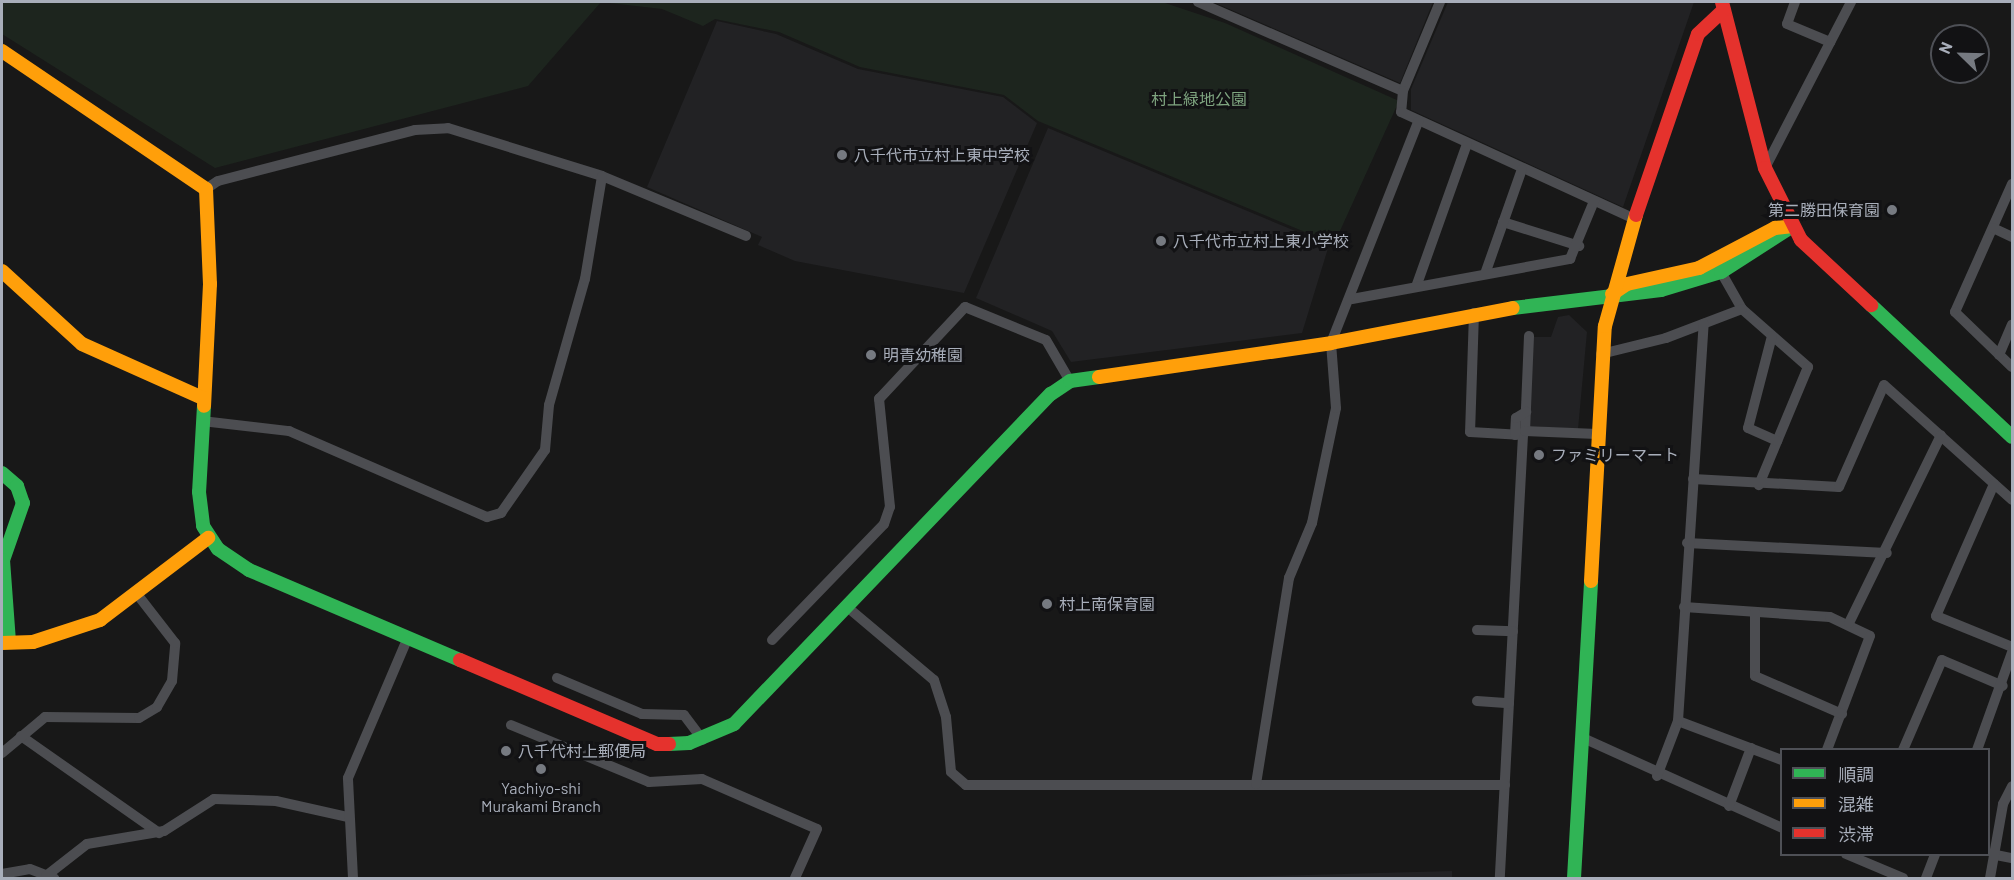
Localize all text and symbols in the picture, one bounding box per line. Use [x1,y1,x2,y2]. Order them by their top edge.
north arrow [1930,24,1990,84]
text: N [1934,39,1956,56]
park label: 村上緑地公園 [1151,89,1247,109]
place label: 八千代市立村上東中学校 [854,145,1030,165]
marker: 八千代市立村上東中学校 [835,148,849,162]
place label: 第二勝田保育園 [1768,200,1880,220]
marker: 第二勝田保育園 [1885,203,1899,217]
place label: 八千代市立村上東小学校 [1173,231,1349,251]
marker: 八千代市立村上東小学校 [1154,234,1168,248]
place label: 明青幼稚園 [883,345,963,365]
marker: 明青幼稚園 [864,348,878,362]
place label: ファミリーマート [1551,445,1679,465]
marker: ファミリーマート [1532,448,1546,462]
place label: 村上南保育園 [1059,594,1155,614]
marker: 村上南保育園 [1040,597,1054,611]
place label: 八千代村上郵便局 [518,741,646,761]
marker: 八千代村上郵便局 [499,744,513,758]
legend [1780,748,1990,856]
marker: Yachiyo-shi Murakami Branch [534,762,548,776]
text: 順調 [1838,763,1874,785]
place label: Yachiyo-shi Murakami Branch [481,778,601,816]
text: 混雑 [1838,793,1874,815]
text: 渋滞 [1838,823,1874,845]

